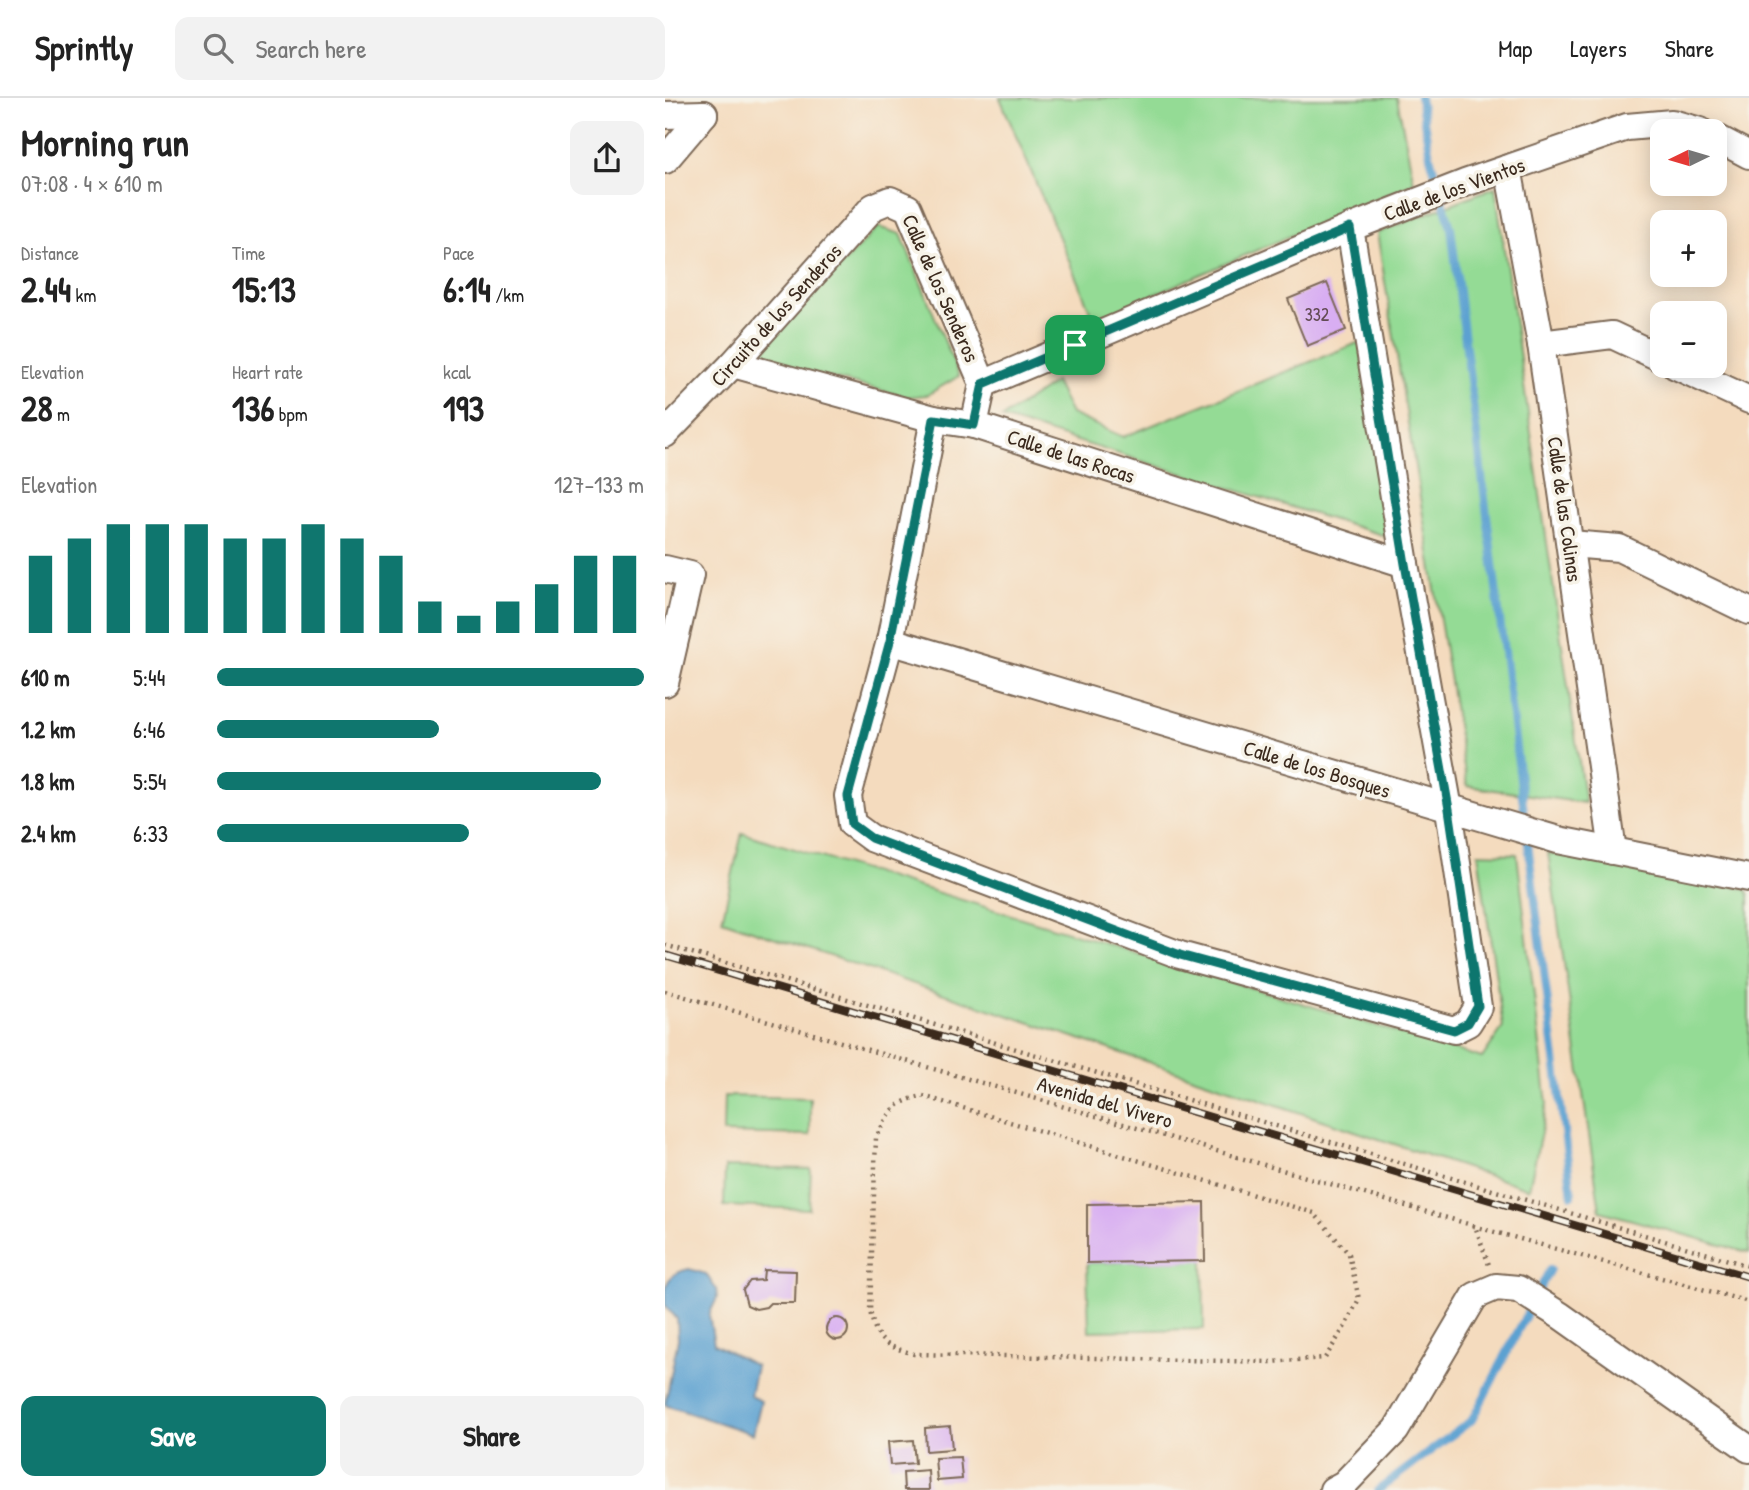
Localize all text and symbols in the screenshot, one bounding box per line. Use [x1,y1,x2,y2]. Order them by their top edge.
search box [175,17,665,80]
text: Sprintly [35,26,133,70]
icon: search [199,29,237,67]
text: Search here [255,31,366,66]
text: Map [1498,32,1532,64]
text: Layers [1570,32,1627,64]
text: Share [1665,32,1714,64]
text: Morning run [21,116,189,168]
north arrow [1650,119,1727,196]
map controls [1650,119,1727,378]
button: share [570,121,644,195]
street label: Calle de los Vientos [1379,150,1529,228]
text: 07:08 · 4 × 610 m [21,168,163,199]
street label: Calle de los Senderos [895,209,987,367]
button: + [1650,210,1727,287]
street label: Circuito de los Senderos [704,237,848,393]
text: Distance [21,240,79,266]
text: Time [232,240,266,266]
text: Pace [443,240,475,266]
text: 2.44 [21,266,71,313]
text: 15:13 [232,266,296,313]
text: 6:14 [443,266,491,313]
text: km [71,282,96,308]
text: /km [491,282,524,308]
button: − [1650,301,1727,378]
house number: 332 [1305,302,1330,327]
pin [1045,315,1105,375]
icon: arrive [1056,326,1094,364]
text: Elevation [21,359,84,385]
text: Heart rate [232,359,303,385]
text: kcal [443,359,471,385]
text: 28 [21,385,53,432]
text: 136 [232,385,274,432]
text: 193 [443,385,484,432]
text: m [53,401,70,427]
text: bpm [274,401,308,427]
street label: Calle de las Rocas [1003,422,1139,490]
street label: Calle de las Colinas [1540,435,1590,583]
text: Elevation [21,469,97,500]
text: 127–133 m [554,469,644,500]
text: 610 m [21,662,70,693]
text: 5:44 [133,662,165,693]
text: 1.2 km [21,714,76,745]
text: 6:46 [133,714,165,745]
street label: Calle de los Bosques [1240,733,1394,805]
text: 1.8 km [21,766,75,797]
text: 5:54 [133,766,166,797]
text: 2.4 km [21,818,76,849]
text: 6:33 [133,818,168,849]
street label: Avenida del Vivero [1034,1069,1176,1135]
button: Save [21,1396,326,1476]
button: Share [340,1396,644,1476]

